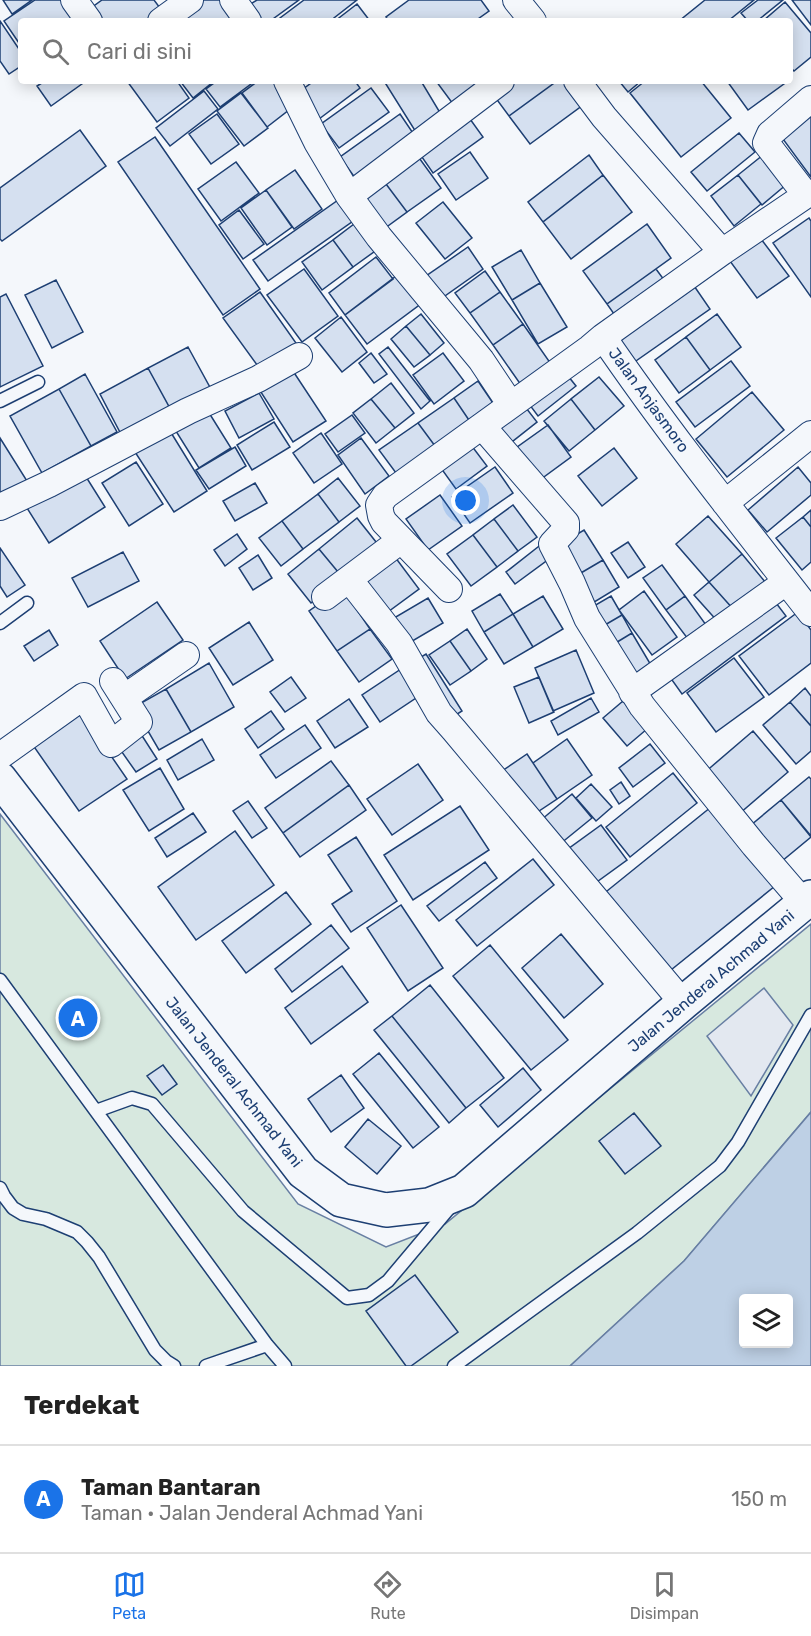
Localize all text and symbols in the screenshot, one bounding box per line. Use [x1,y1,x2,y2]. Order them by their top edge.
search box [18,18,793,84]
icon: search [39,35,72,68]
text: Cari di sini [87,38,192,65]
street label: Jalan Anjasmoro [605,344,693,456]
your location [451,486,480,515]
street label: Jalan Jenderal Achmad Yani [624,906,798,1056]
street label: Jalan Jenderal Achmad Yani [162,993,306,1171]
pin: A [58,996,98,1040]
map controls [739,1294,793,1348]
button: layers [739,1294,793,1348]
text: Terdekat [24,1390,139,1421]
text: Taman Bantaran [81,1474,261,1501]
text: A [36,1487,51,1511]
text: 150 m [731,1487,787,1511]
text: Taman · Jalan Jenderal Achmad Yani [81,1501,423,1525]
tab: Peta [112,1568,146,1623]
tab: Rute [370,1568,406,1623]
tab: Disimpan [630,1568,699,1623]

